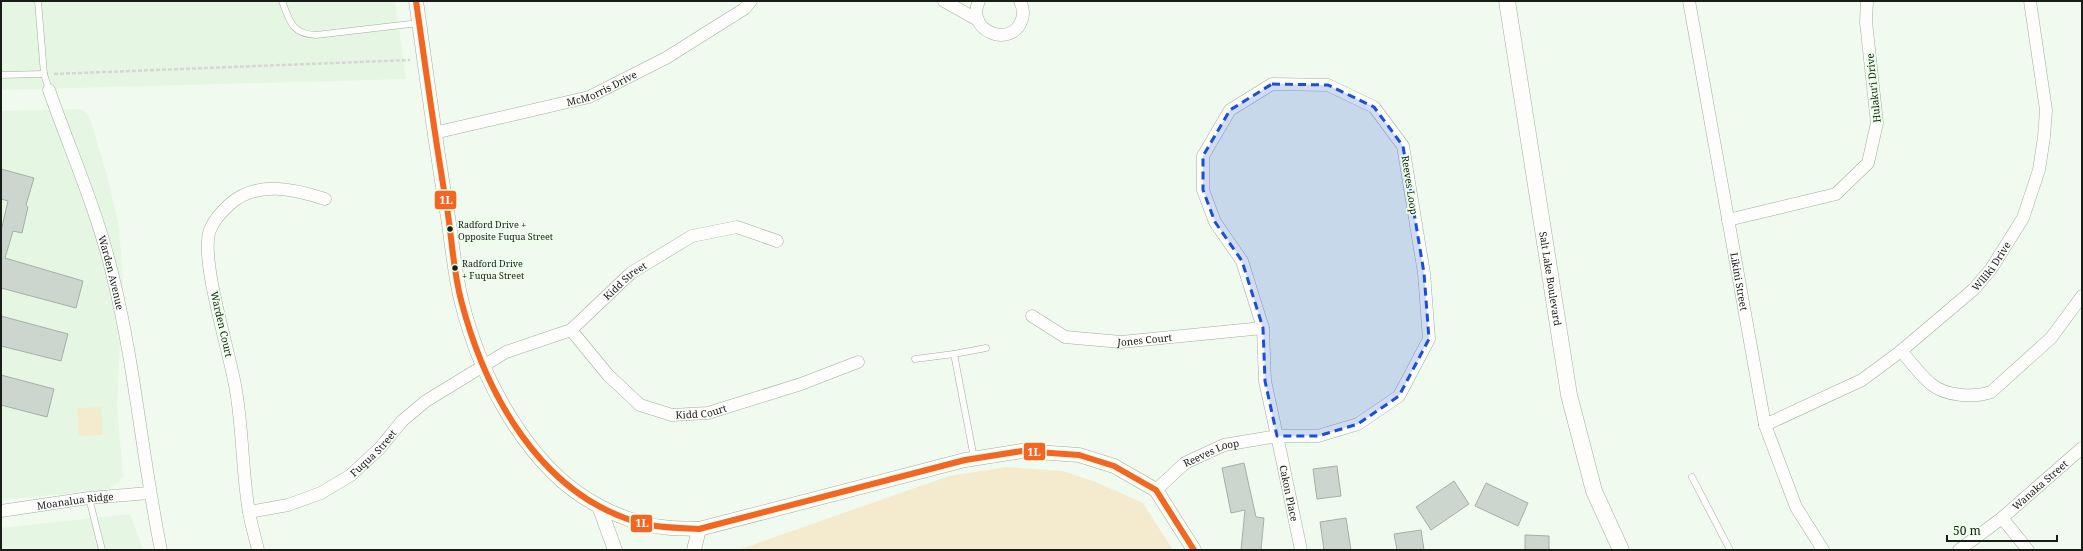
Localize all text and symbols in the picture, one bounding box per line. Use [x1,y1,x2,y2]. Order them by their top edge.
street label: Hulakuʻi Drive [1862,53,1884,123]
street label: McMorris Drive [565,67,639,109]
street label: Reeves Loop [1398,155,1422,215]
line badge: 1L [434,190,457,210]
text: 1L [439,192,453,207]
place label: Radford Drive + Opposite Fuqua Street [458,218,553,243]
marker: Radford Drive + Opposite Fuqua Street [445,224,455,234]
street label: Salt Lake Boulevard [1536,230,1565,327]
street label: Warden Avenue [95,233,127,311]
street label: Wiliki Drive [1968,239,2014,294]
street label: Likini Street [1727,251,1751,312]
place label: Radford Drive + Fuqua Street [462,257,524,282]
street label: Kidd Street [600,258,649,303]
marker: Radford Drive + Fuqua Street [450,263,460,273]
street label: Warden Court [208,290,236,359]
street label: Jones Court [1116,330,1173,349]
street label: Kidd Court [675,400,729,422]
street label: Fuqua Street [347,426,400,480]
street label: Reeves Loop [1181,436,1240,470]
line badge: 1L [1023,442,1046,461]
text: 1L [1027,444,1041,459]
street label: Wanaka Street [2009,456,2071,513]
street label: Cakon Place [1276,464,1302,523]
street label: Moanalua Ridge [36,489,114,513]
line badge: 1L [630,514,653,533]
text: 1L [635,515,649,530]
scale bar [1947,517,2057,543]
text: 50 m [1953,522,1981,539]

